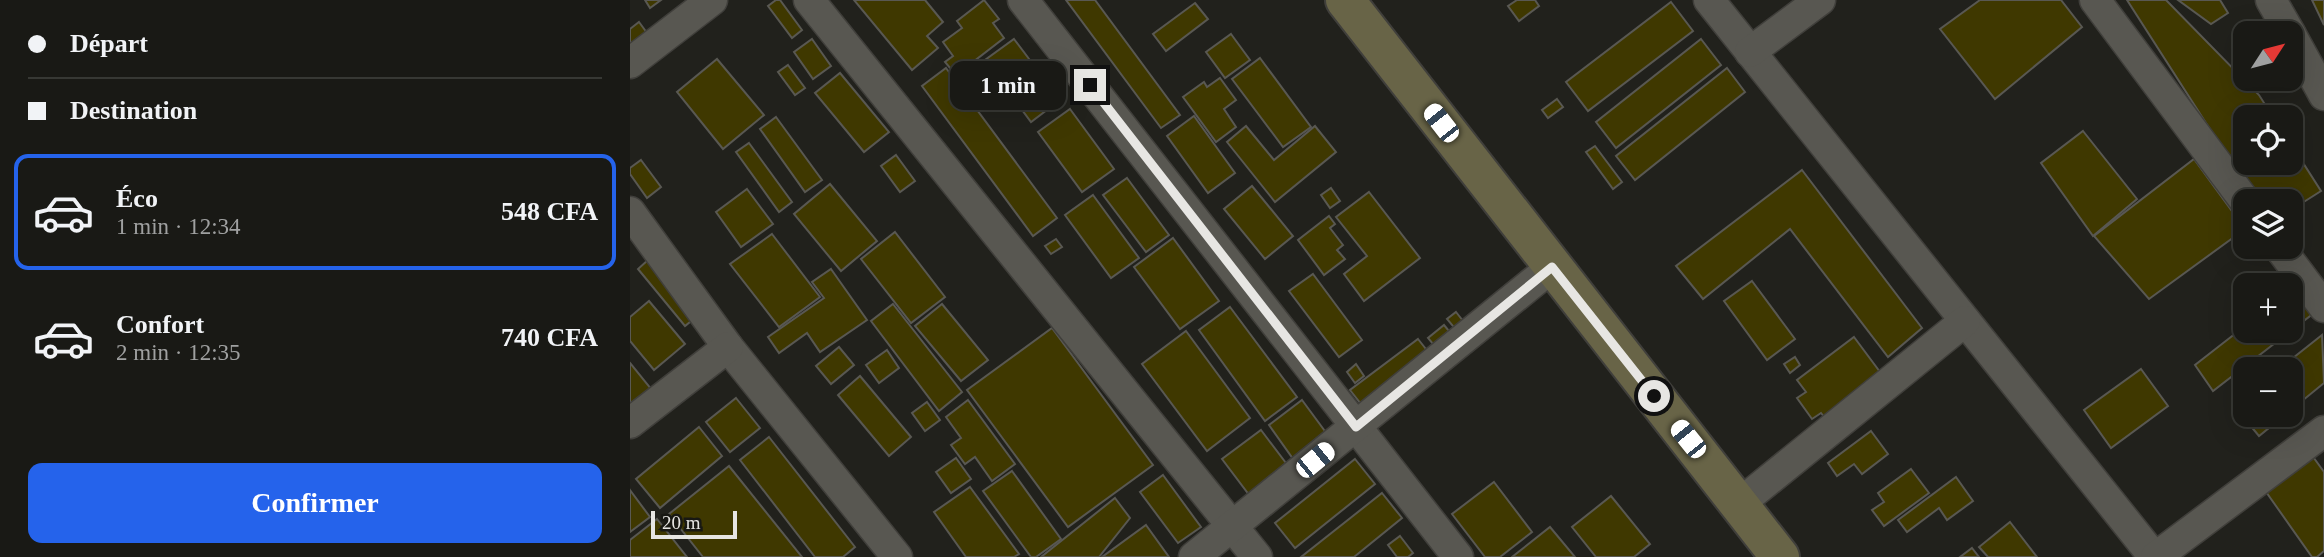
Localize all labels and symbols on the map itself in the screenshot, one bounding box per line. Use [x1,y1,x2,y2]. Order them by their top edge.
north arrow [2233,21,2303,91]
callout: 1 min [950,60,1065,110]
route end [1074,69,1106,101]
car [1420,100,1463,146]
route start [1638,380,1670,412]
car [1667,416,1710,462]
car [1293,439,1338,481]
scale bar [651,508,737,540]

